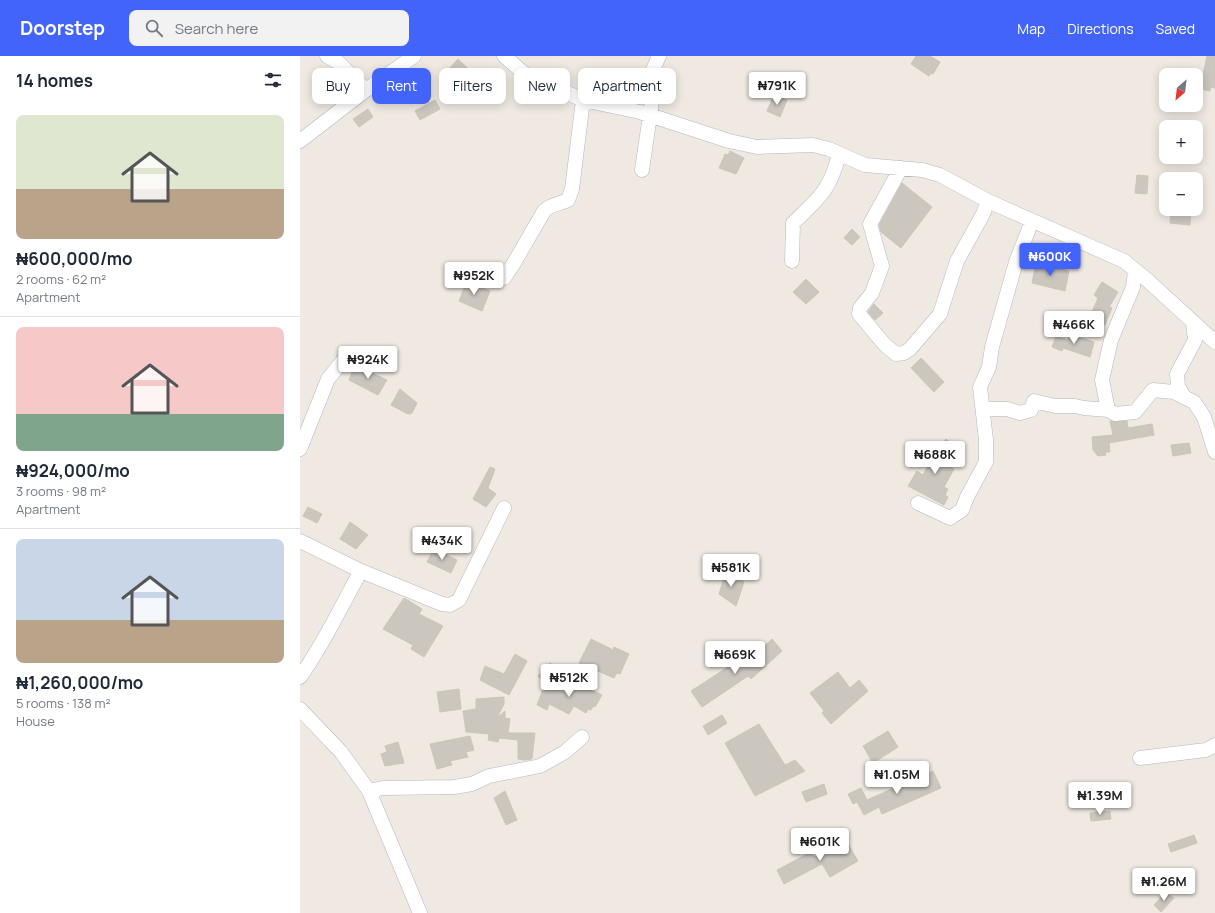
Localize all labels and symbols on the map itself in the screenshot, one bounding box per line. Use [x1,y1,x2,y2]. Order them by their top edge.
north arrow [1159,68,1203,112]
pin: ₦791K [749,72,805,106]
pin: ₦600K [1022,243,1078,277]
pin: ₦952K [446,262,502,296]
pin: ₦466K [1046,311,1102,345]
pin: ₦924K [340,346,396,380]
pin: ₦688K [907,441,963,475]
pin: ₦434K [414,527,470,561]
pin: ₦581K [703,554,759,588]
pin: ₦669K [707,641,763,675]
pin: ₦512K [541,664,597,698]
pin: ₦1.05M [864,761,930,795]
pin: ₦1.39M [1067,782,1133,816]
pin: ₦601K [792,828,848,862]
pin: ₦1.26M [1131,868,1197,902]

